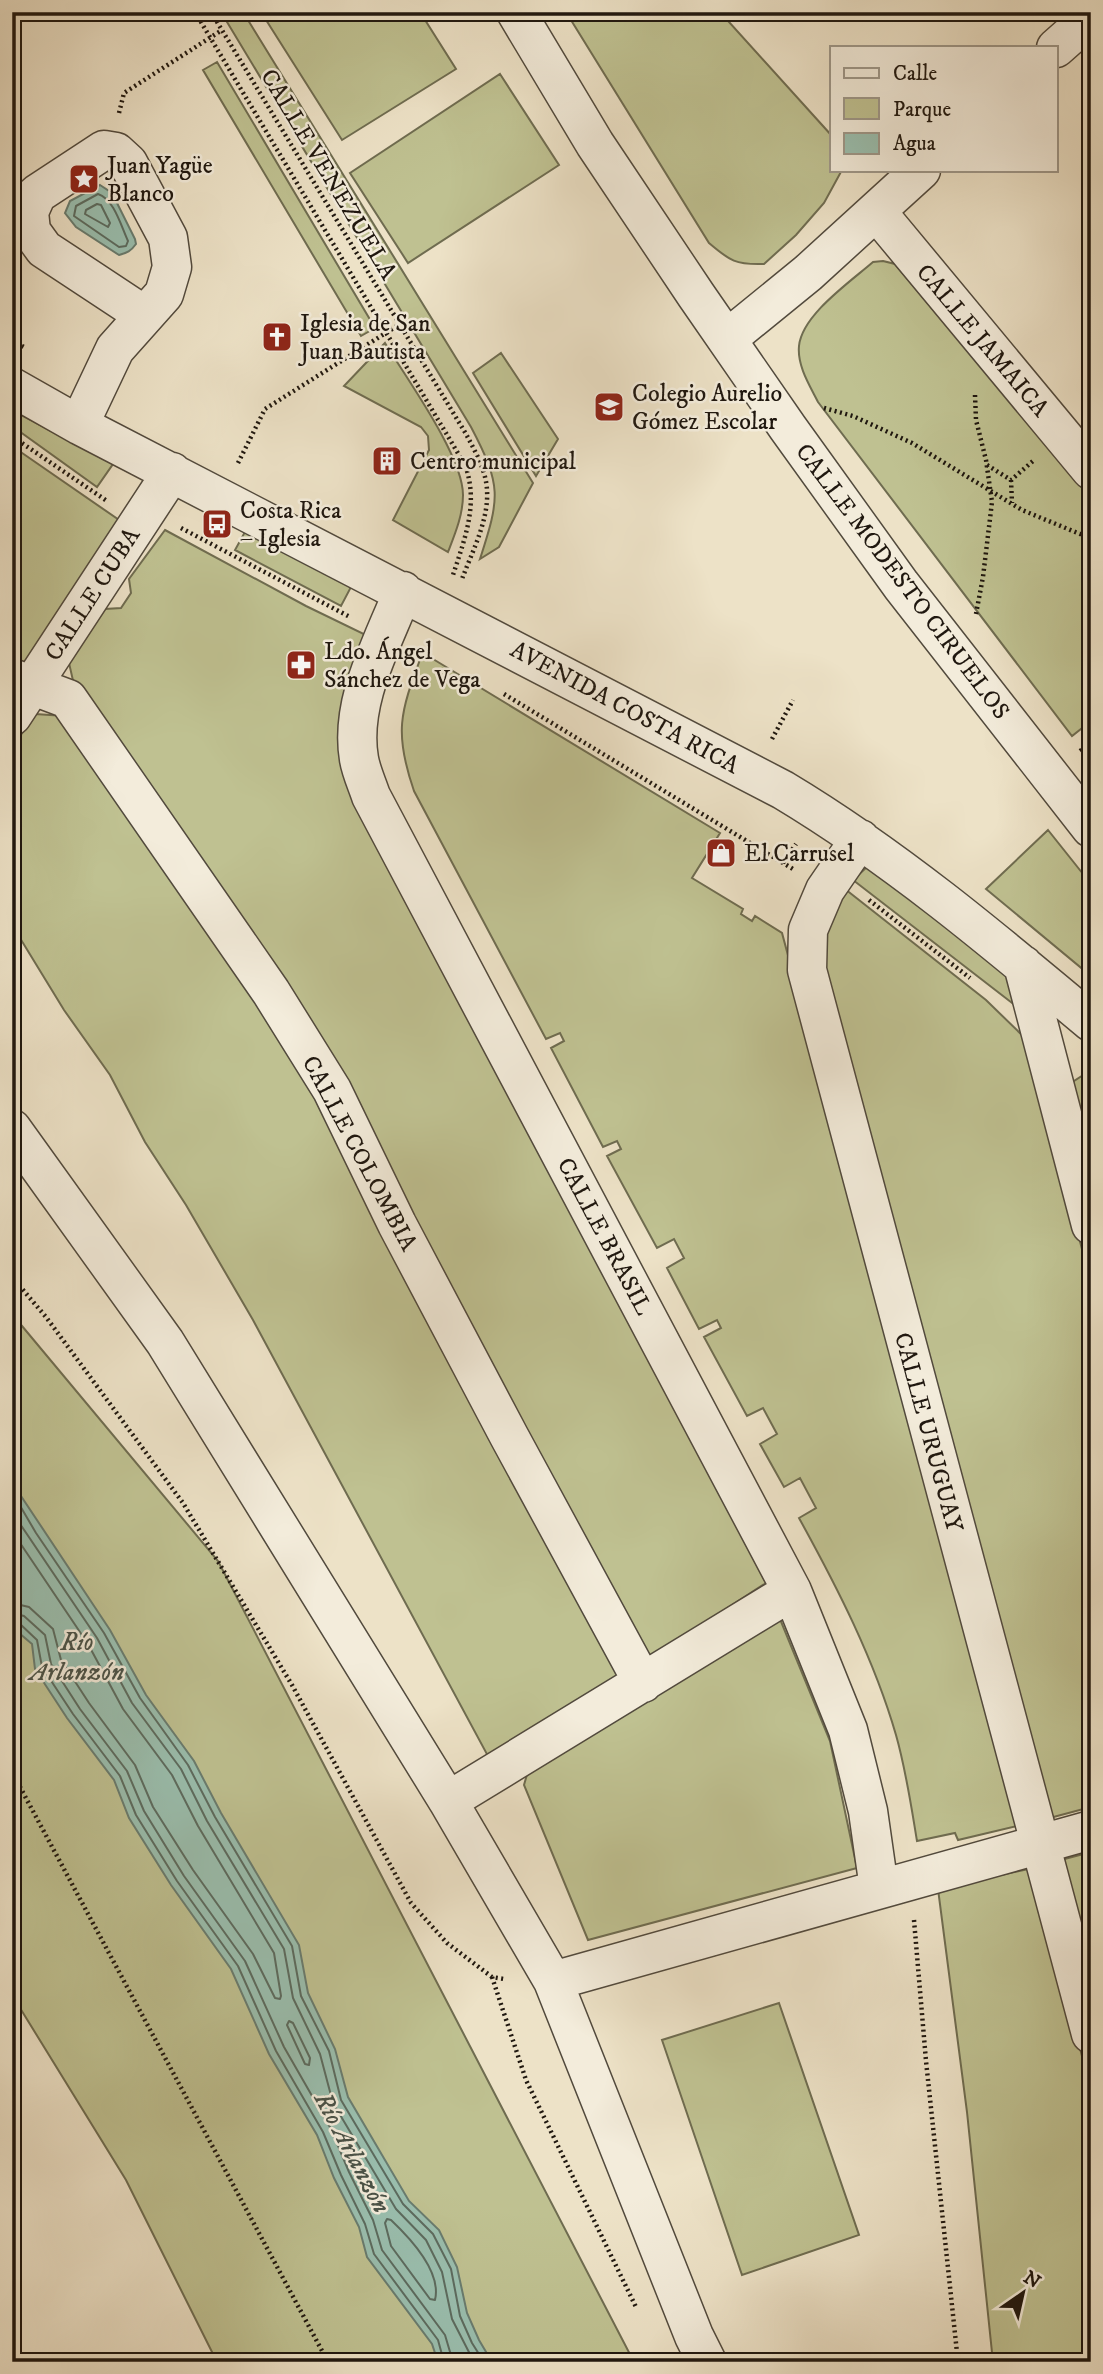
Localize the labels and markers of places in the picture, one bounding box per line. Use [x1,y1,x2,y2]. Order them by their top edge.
place label: Juan Yagüe Blanco [105,151,213,209]
place icon: Juan Yagüe Blanco [67,162,101,196]
place label: Iglesia de San Juan Bautista [298,309,431,367]
church icon: Iglesia de San Juan Bautista [260,320,294,354]
place label: Colegio Aurelio Gómez Escolar [632,379,782,437]
school or university icon: Colegio Aurelio Gómez Escolar [592,390,626,424]
building icon: Centro municipal [370,444,404,478]
place label: Centro municipal [410,447,577,477]
place label: Costa Rica – Iglesia [240,496,342,554]
bus stop icon: Costa Rica – Iglesia [200,507,234,541]
place label: Ldo. Ángel Sánchez de Vega [324,636,481,695]
pharmacy icon: Ldo. Ángel Sánchez de Vega [284,648,318,682]
shop icon: El Carrusel [704,836,738,870]
place label: El Carrusel [744,839,855,869]

